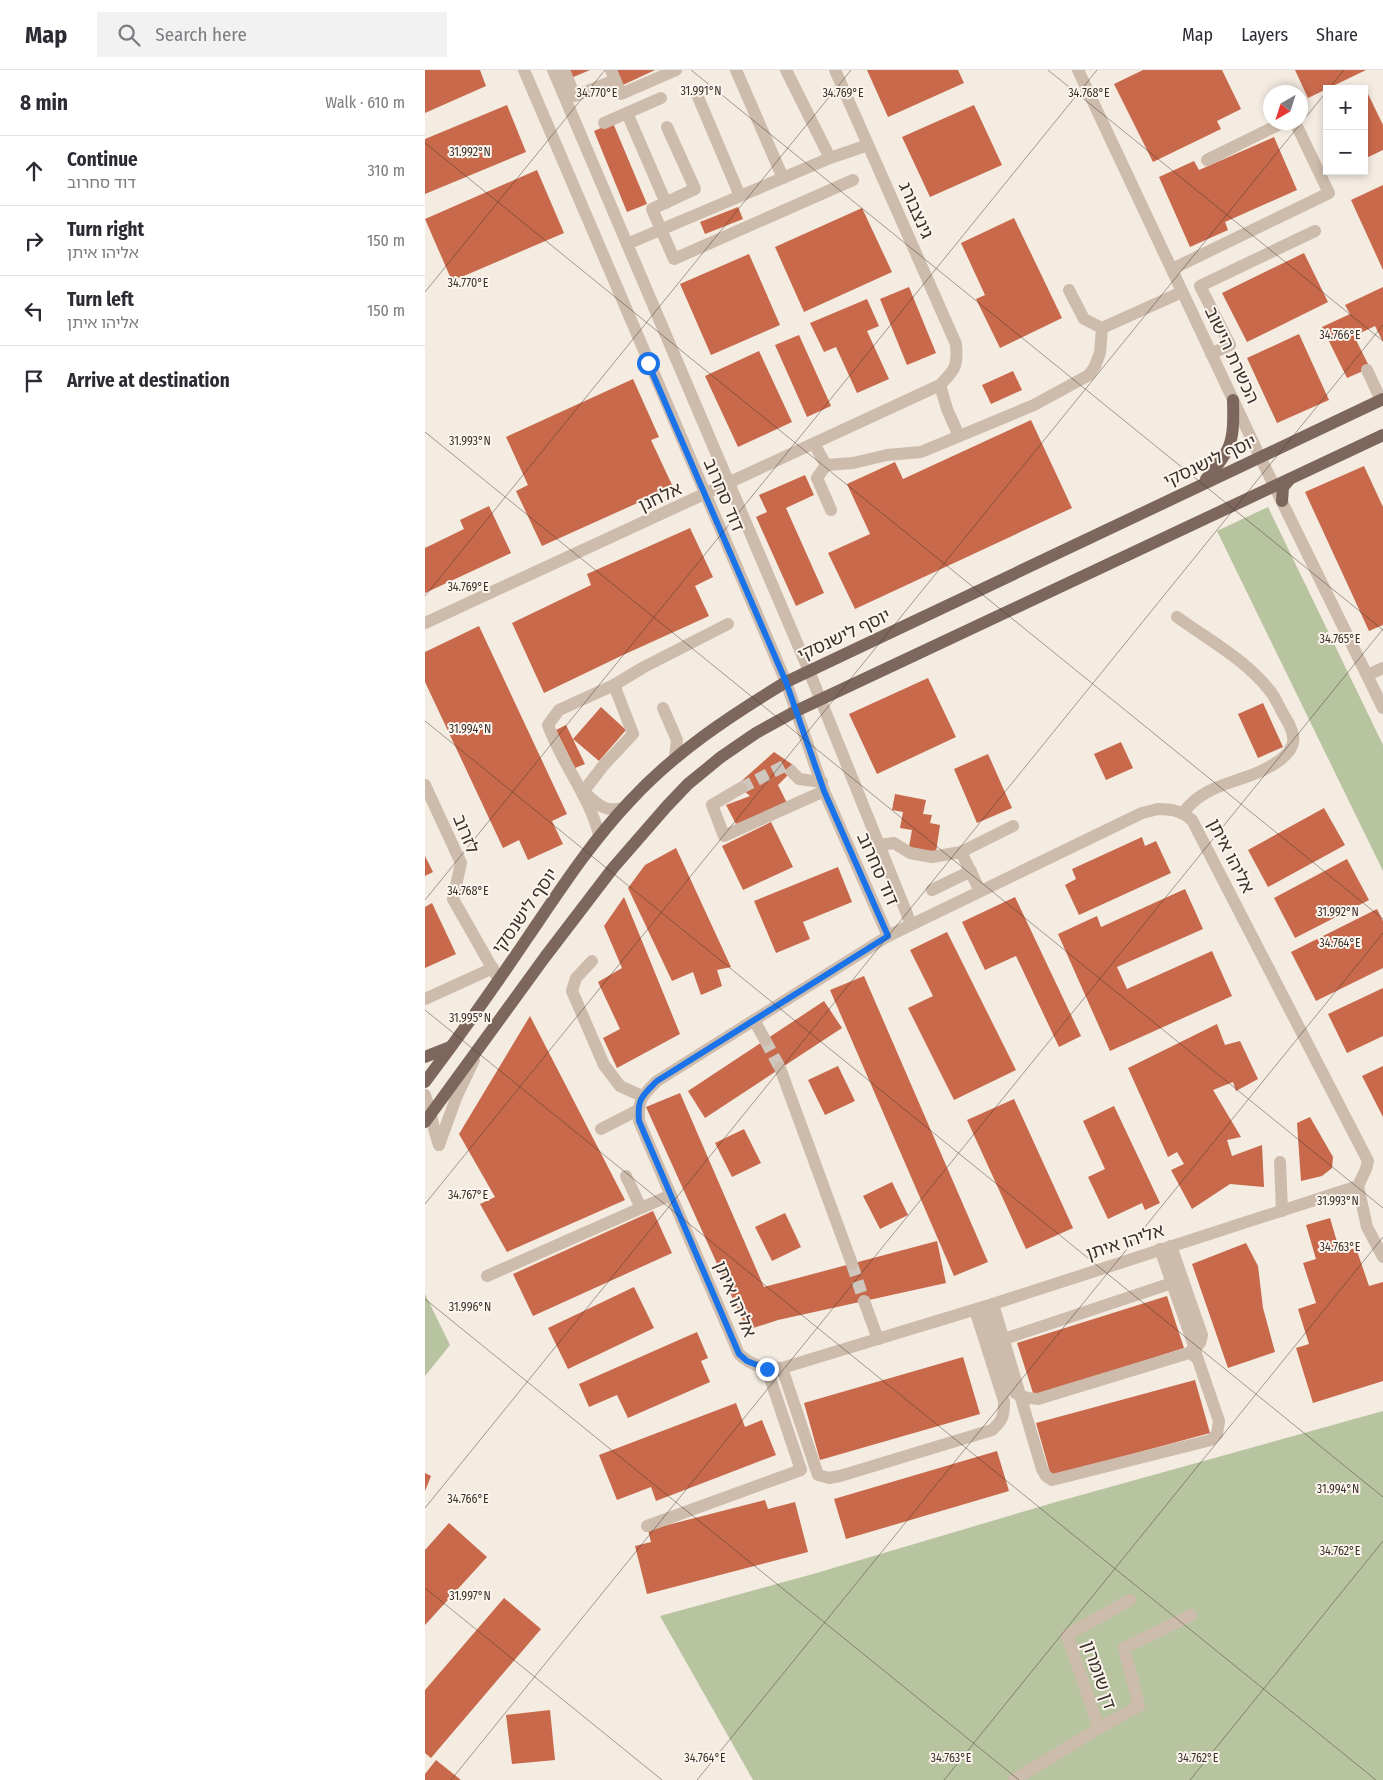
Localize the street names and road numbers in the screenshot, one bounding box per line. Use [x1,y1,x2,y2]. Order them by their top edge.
street label: גינצבורג [894,178,938,242]
street label: הכשרת הישוב [1200,303,1264,407]
street label: יוסף לישנסקי [1160,430,1260,492]
street label: דוד סחרוב [699,455,749,535]
street label: אלחנן [635,477,685,517]
street label: יוסף לישנסקי [794,604,894,666]
street label: לזרוב [448,811,484,857]
street label: אליהו איתן [1203,815,1259,897]
street label: דוד סחרוב [852,829,904,909]
street label: יוסף לישנסקי [487,864,563,958]
street label: אליהו איתן [1083,1219,1167,1265]
street label: אליהו איתן [709,1258,761,1340]
street label: דן שומרון [1077,1638,1121,1712]

